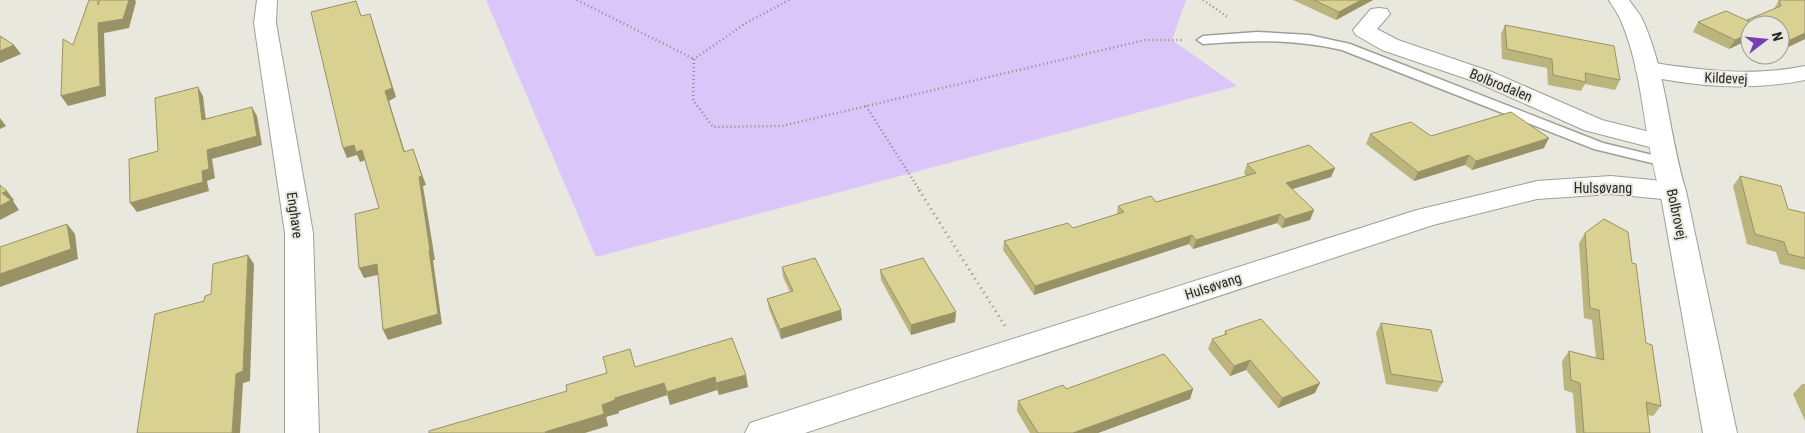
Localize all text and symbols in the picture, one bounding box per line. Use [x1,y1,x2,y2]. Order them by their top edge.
north arrow [1740,15,1790,65]
text: N [1769,30,1786,43]
street label: Bolbrodalen [1467,65,1535,105]
street label: Kildevej [1704,69,1748,87]
street label: Hulsøvang [1574,180,1632,196]
street label: Bolbrovej [1664,187,1690,241]
street label: Enghave [284,191,306,240]
street label: Hulsøvang [1183,269,1243,303]

